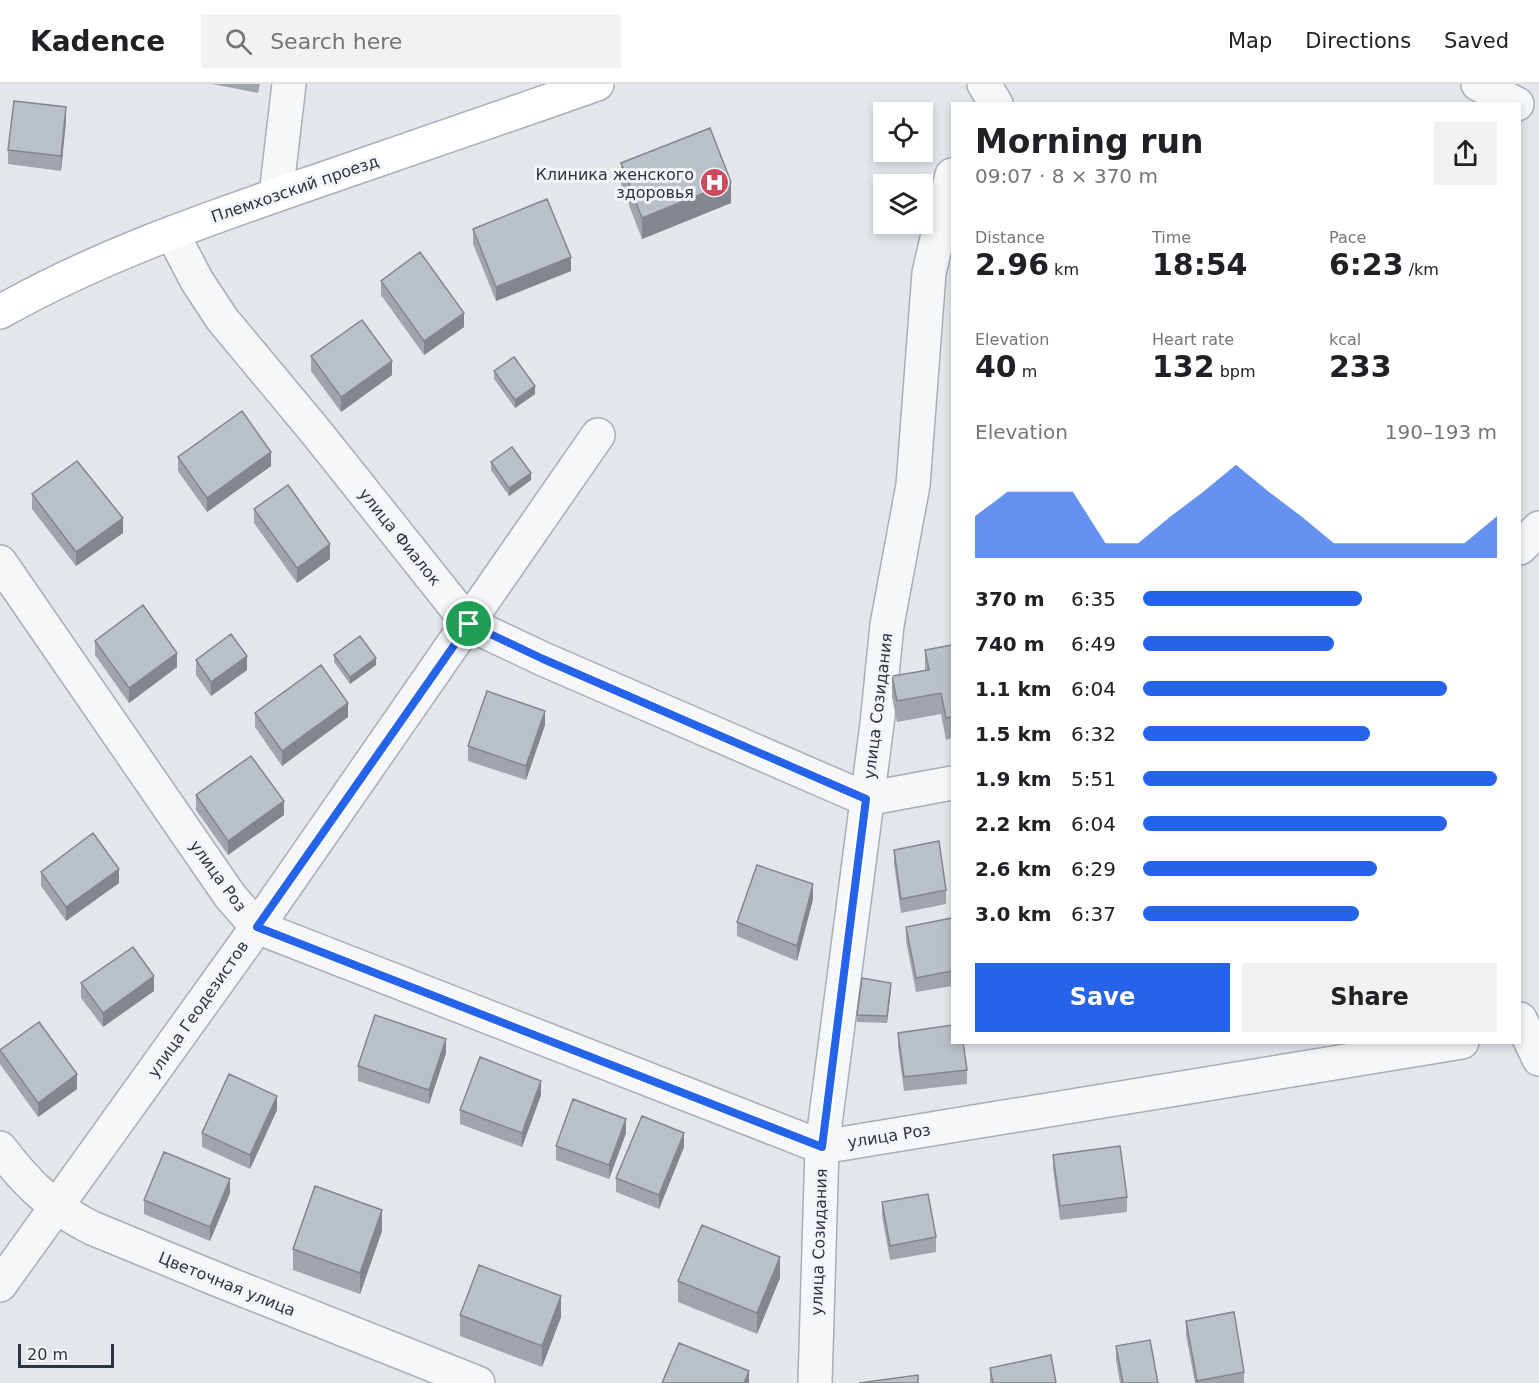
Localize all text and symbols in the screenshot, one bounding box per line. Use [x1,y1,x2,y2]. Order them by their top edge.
search box [201,14,621,68]
text: Kadence [30,25,165,58]
icon: search [222,25,255,58]
text: Search here [270,29,402,54]
text: Map [1228,29,1272,53]
text: Directions [1305,29,1411,53]
text: Saved [1444,29,1509,53]
map controls [873,102,933,234]
button: locate [873,102,933,162]
text: Morning run [975,122,1203,161]
button: share [1434,122,1497,185]
street label: Племхозский проезд [209,151,381,227]
text: 09:07 · 8 × 370 m [975,164,1158,188]
place label: Клиника женского здоровья [535,165,694,202]
hospital icon: Клиника женского здоровья [699,167,731,199]
button: layers [873,174,933,234]
text: Distance [975,228,1045,247]
text: Time [1152,228,1191,247]
text: Pace [1329,228,1366,247]
text: 2.96 [975,247,1049,282]
text: 18:54 [1152,247,1248,282]
text: 6:23 [1329,247,1404,282]
text: km [1049,260,1079,279]
text: /km [1404,260,1439,279]
text: Elevation [975,330,1049,349]
text: Heart rate [1152,330,1234,349]
text: kcal [1329,330,1361,349]
text: 40 [975,349,1017,384]
text: 132 [1152,349,1215,384]
text: 233 [1329,349,1392,384]
text: m [1017,362,1037,381]
text: bpm [1215,362,1256,381]
text: Elevation [975,420,1068,444]
text: 190–193 m [1385,420,1497,444]
street label: улица Фиалок [355,485,445,590]
text: 370 m [975,587,1045,611]
text: 6:35 [1071,587,1116,611]
pin [443,598,494,649]
icon: arrive [452,607,485,640]
street label: улица Созидания [860,632,896,780]
text: 740 m [975,632,1045,656]
text: 6:49 [1071,632,1116,656]
text: 1.1 km [975,677,1052,701]
text: 6:04 [1071,677,1116,701]
text: 1.5 km [975,722,1052,746]
text: 6:32 [1071,722,1116,746]
text: 1.9 km [975,767,1052,791]
text: 5:51 [1071,767,1116,791]
text: 2.2 km [975,812,1052,836]
text: 6:04 [1071,812,1116,836]
street label: улица Роз [186,837,250,915]
text: 2.6 km [975,857,1052,881]
text: 6:29 [1071,857,1116,881]
text: 3.0 km [975,902,1052,926]
text: 6:37 [1071,902,1116,926]
street label: улица Геодезистов [144,937,252,1081]
button: Save [975,963,1230,1032]
button: Share [1242,963,1497,1032]
street label: улица Роз [846,1120,932,1152]
street label: улица Созидания [807,1168,831,1316]
street label: Цветочная улица [156,1248,298,1320]
scale bar [18,1341,114,1368]
text: 20 m [27,1345,68,1364]

